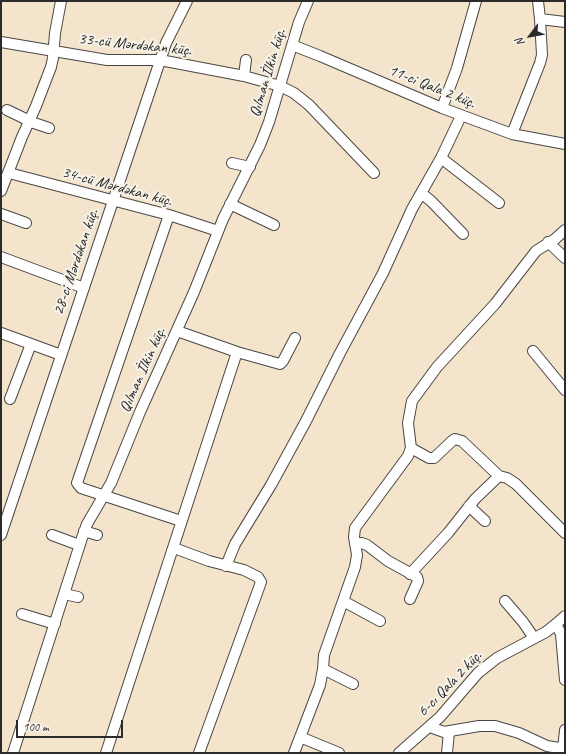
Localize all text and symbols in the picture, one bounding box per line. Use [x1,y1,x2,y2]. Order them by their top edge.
north arrow [510,16,550,56]
street label: Qılman İlkin küç. [245,27,291,119]
street label: 33-cü Mərdəkan küç. [78,30,192,60]
text: N [512,36,528,49]
street label: 11-ci Qala 2 küç. [386,61,478,113]
street label: 34-cü Mərdəkan küç. [60,163,174,211]
street label: 28-ci Mərdəkan küç. [49,207,103,317]
street label: Qılman İlkin küç. [116,324,170,416]
street label: 6-cı Qala 2 küç. [414,647,486,721]
scale bar [18,712,125,738]
text: 100 m [23,719,49,735]

